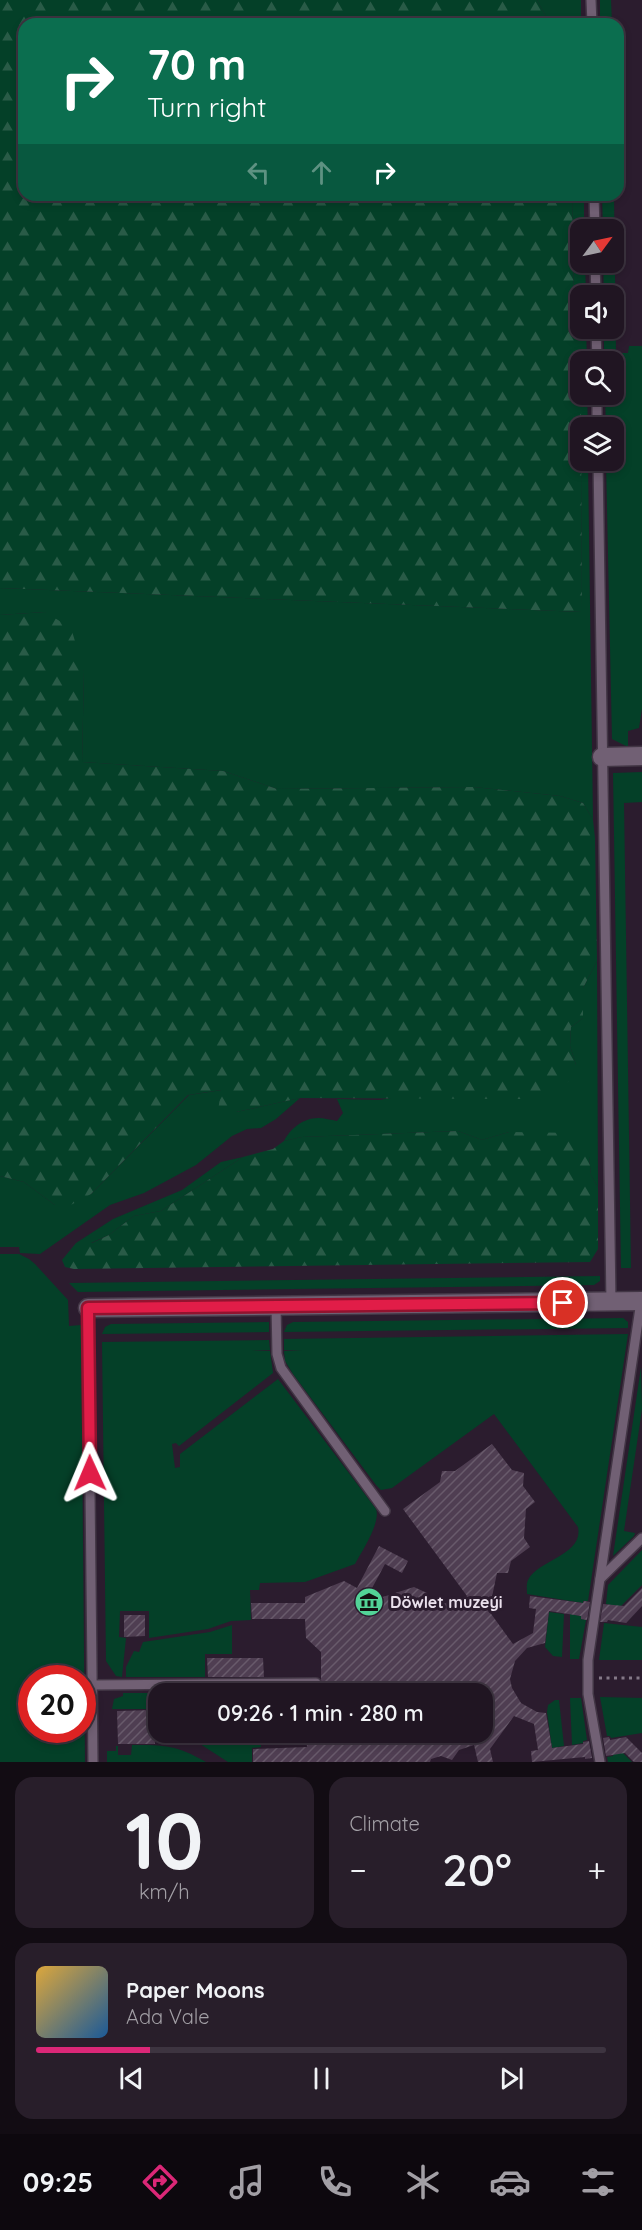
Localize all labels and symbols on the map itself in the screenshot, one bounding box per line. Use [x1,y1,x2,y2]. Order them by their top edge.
north arrow [570,219,624,273]
pin [537,1277,588,1328]
position arrow [58,1441,122,1505]
museum icon: Döwlet muzeýi [353,1586,385,1618]
place label: Döwlet muzeýi [390,1592,503,1612]
speed limit sign: 20 [18,1665,96,1743]

